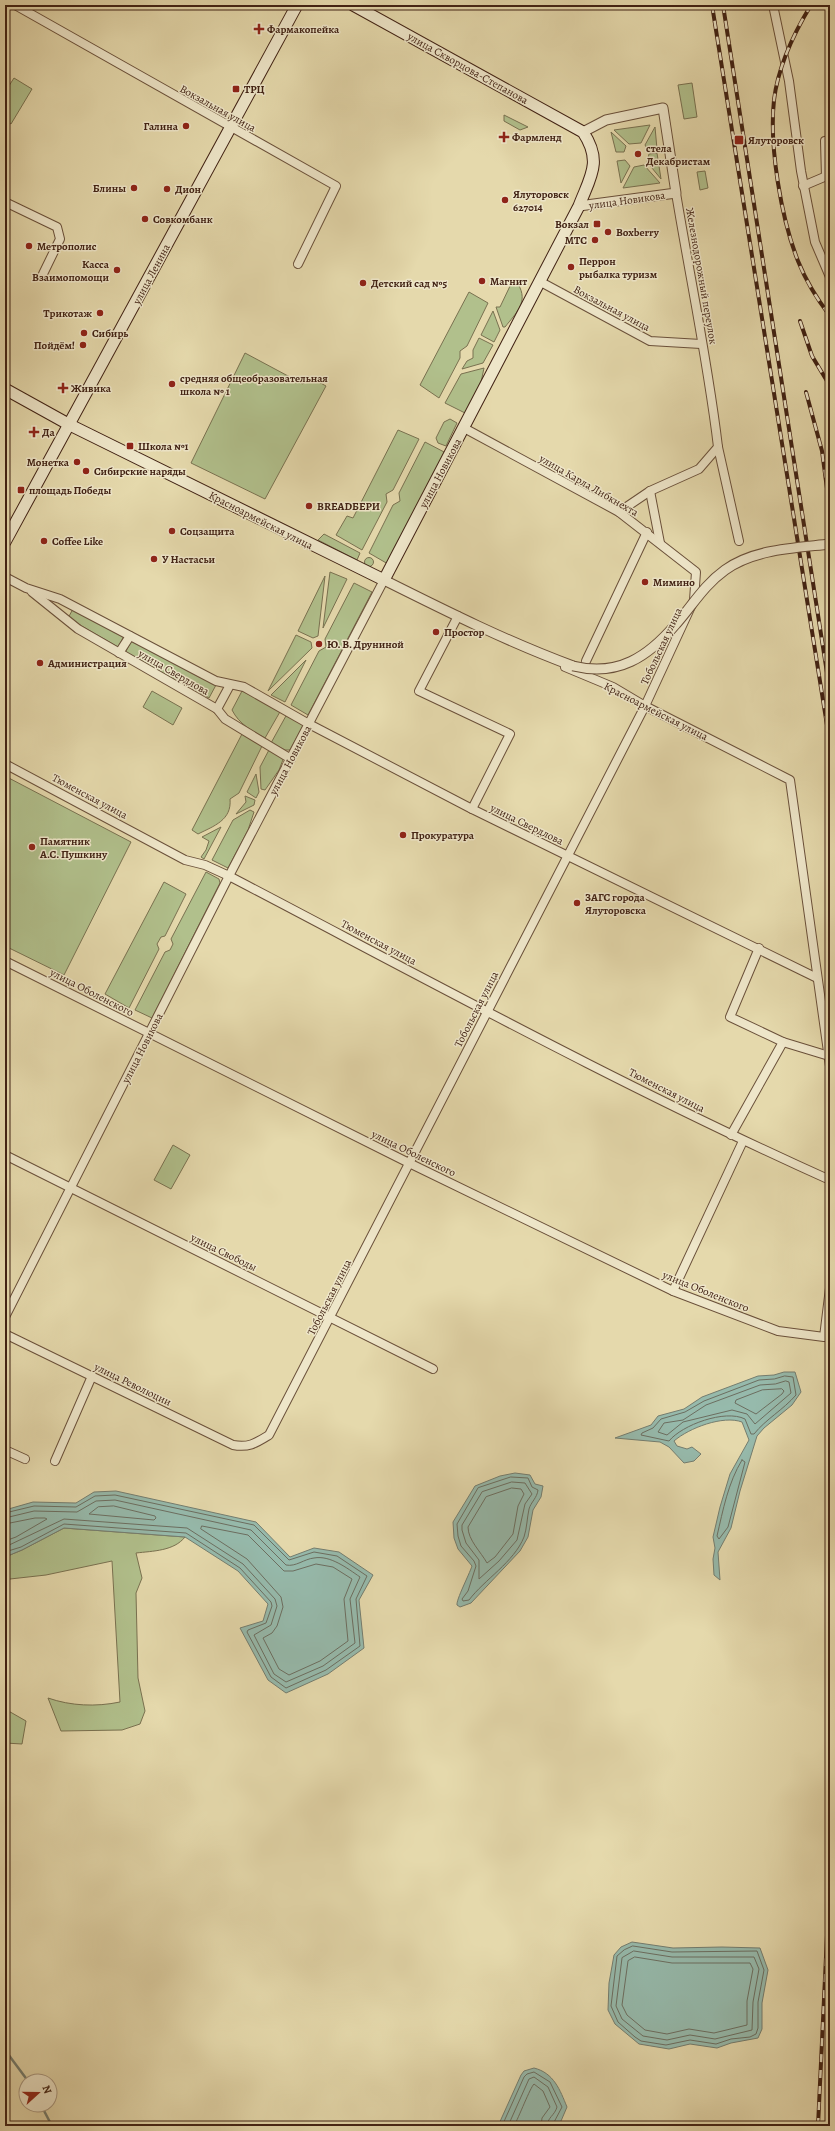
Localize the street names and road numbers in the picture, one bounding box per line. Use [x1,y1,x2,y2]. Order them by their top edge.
street label: улица Скворцова-Степанова [404,28,532,108]
street label: Вокзальная улица [177,81,259,136]
street label: улица Новикова [587,188,667,213]
street label: Железнодорожный переулок [682,207,721,346]
street label: улица Ленина [129,241,174,308]
street label: Вокзальная улица [571,282,654,335]
street label: улица Новикова [415,435,466,512]
street label: улица Карла Либкнехта [536,450,642,520]
street label: Красноармейская улица [206,488,316,554]
street label: Тобольская улица [637,604,686,687]
street label: улица Свердлова [135,646,213,699]
street label: Красноармейская улица [601,679,711,745]
street label: улица Новикова [265,722,316,799]
street label: Тюменская улица [49,770,131,823]
street label: улица Свердлова [487,800,567,849]
street label: Тюменская улица [338,916,420,969]
street label: улица Оболенского [46,964,137,1020]
street label: Тобольская улица [451,968,502,1050]
street label: улица Новикова [118,1010,167,1087]
street label: Тюменская улица [626,1065,708,1116]
street label: улица Оболенского [368,1126,459,1181]
street label: улица Свободы [187,1230,259,1275]
street label: Тобольская улица [304,1256,355,1338]
street label: улица Оболенского [659,1267,752,1316]
street label: улица Революции [91,1359,174,1410]

